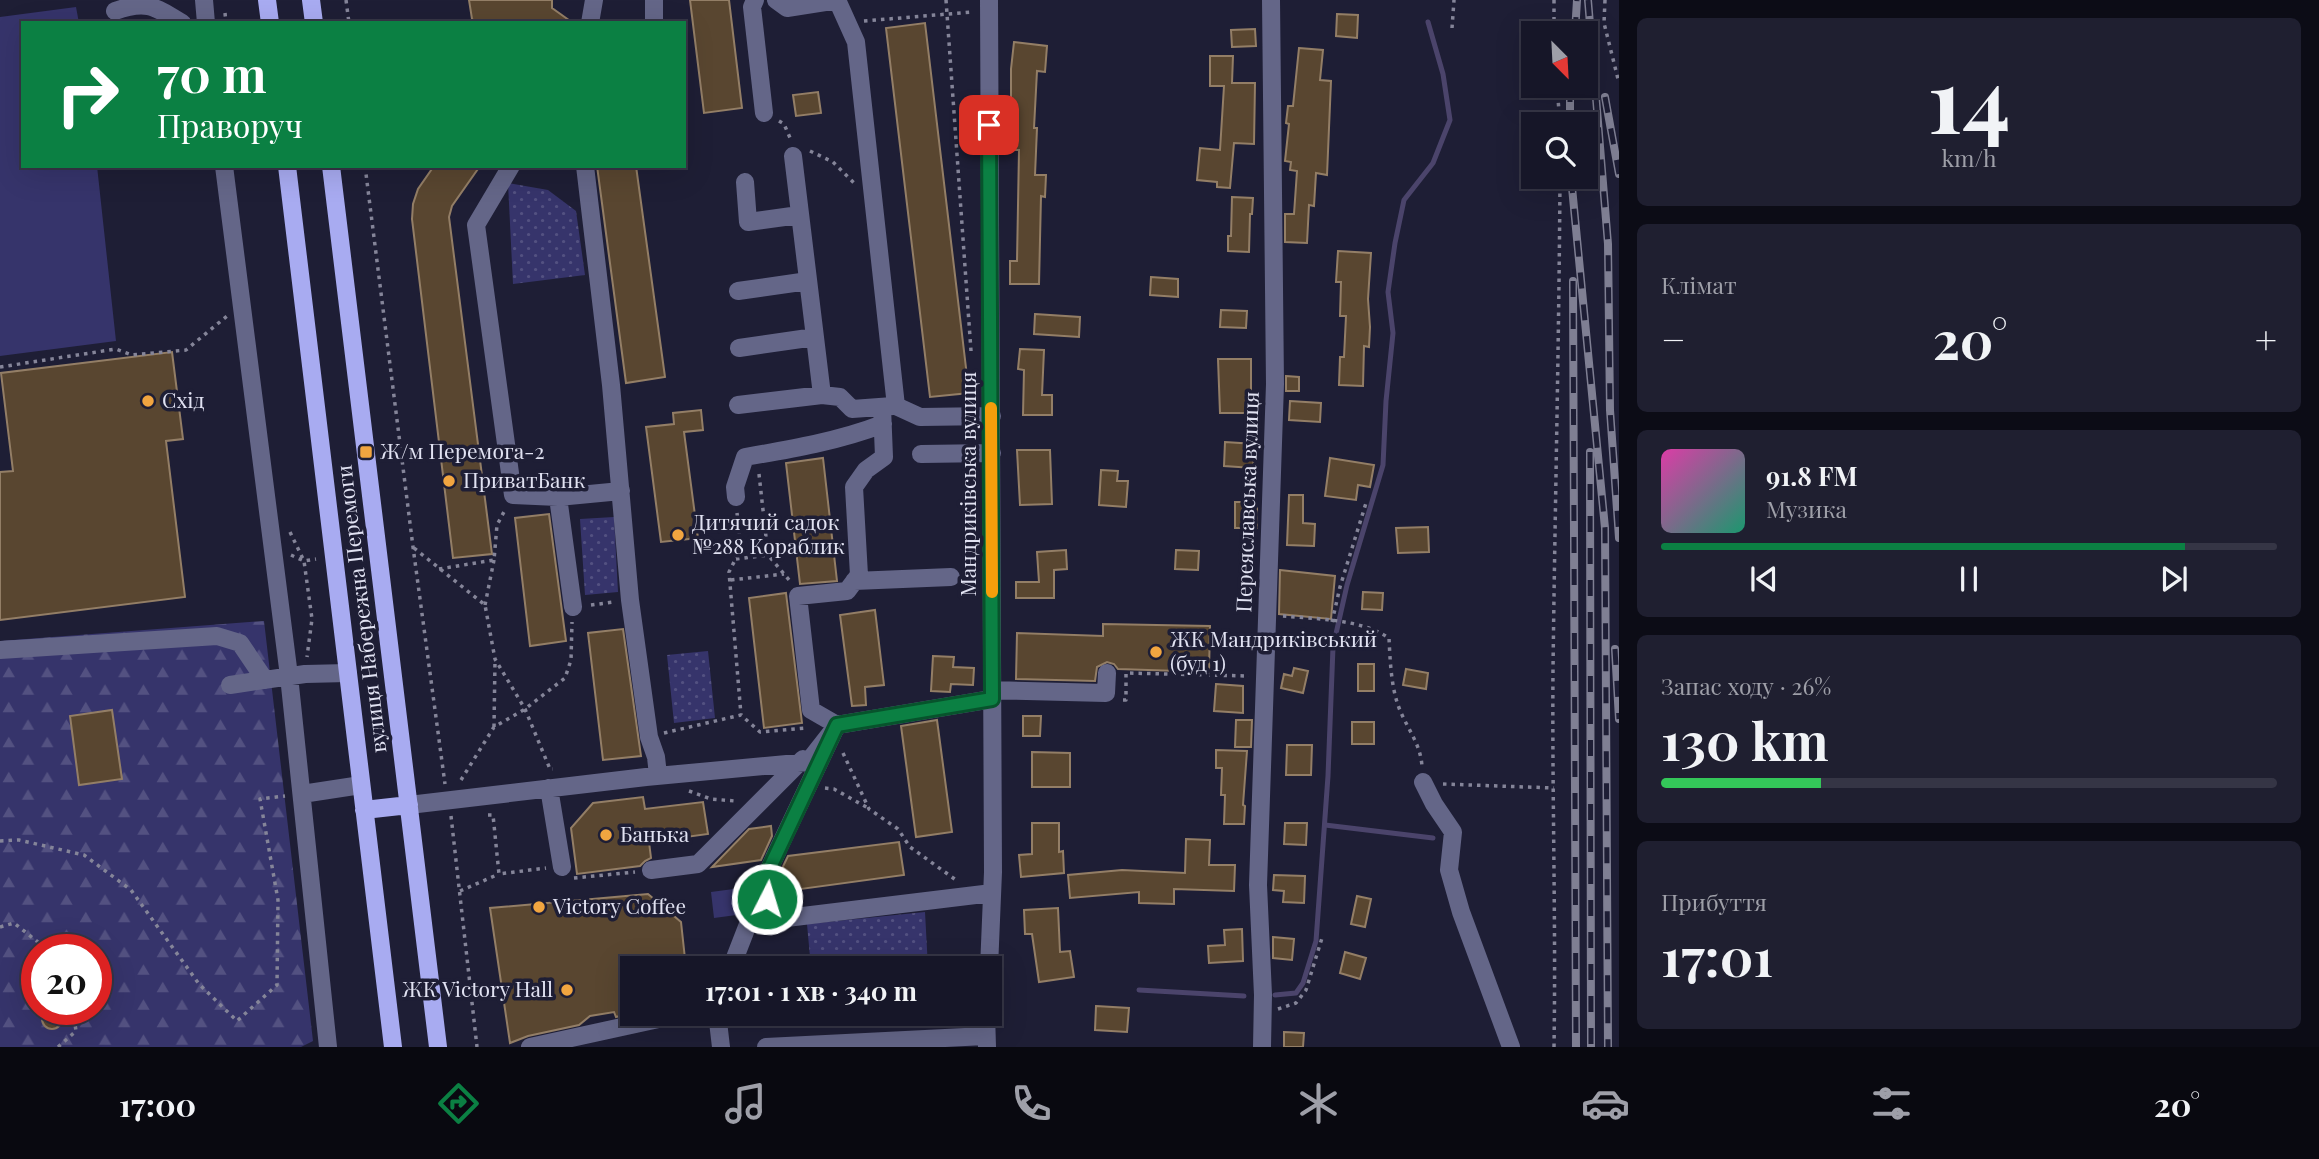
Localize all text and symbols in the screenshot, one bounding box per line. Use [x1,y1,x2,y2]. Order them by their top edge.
north arrow [1521,21,1598,98]
map controls [1521,21,1598,189]
text: 14 [1928,36,2010,157]
text: 70 m [157,40,267,105]
icon: right [42,49,133,140]
pin [959,95,1019,155]
text: Праворуч [157,103,303,146]
icon: arrive [970,106,1008,144]
button: search [1521,112,1598,189]
text: km/h [1941,142,1997,173]
text: Клімат [1661,269,1737,300]
text: 20° [1933,304,2008,373]
text: − [1661,313,1686,364]
text: + [2255,313,2277,364]
street label: Мандриківська вулиця [953,371,981,597]
place label: Схід [162,385,205,413]
street label: Переяславська вулиця [1228,391,1264,613]
marker: Схід [140,393,156,409]
place label: Ж/м Перемога-2 [380,436,544,464]
marker: Ж/м Перемога-2 [358,444,374,460]
text: 91.8 FM [1766,458,1858,493]
street label: вулиця Набережна Перемоги [328,464,392,755]
place label: ПриватБанк [463,465,585,493]
marker: ПриватБанк [441,473,457,489]
text: Музика [1766,493,1847,524]
place label: Дитячий садок №288 Кораблик [692,507,845,559]
marker: Дитячий садок №288 Кораблик [670,527,686,543]
icon: previous [1745,560,1783,598]
icon: pause [1950,560,1988,598]
icon: next [2155,560,2193,598]
place label: ЖК Мандриківський (буд 1) [1170,624,1377,676]
marker: ЖК Мандриківський (буд 1) [1148,644,1164,660]
text: Запас ходу · 26% [1661,670,1831,701]
text: 130 km [1661,705,1828,774]
place label: Банька [620,819,690,847]
marker: Банька [598,827,614,843]
position arrow [730,862,804,936]
text: Прибуття [1661,886,1767,917]
place label: Victory Coffee [552,891,686,919]
marker: Victory Coffee [531,899,547,915]
text: 17:01 [1661,921,1773,990]
speed limit sign: 20 [21,934,112,1025]
text: 17:01 · 1 хв · 340 m [705,973,917,1008]
place label: ЖК Victory Hall [402,974,553,1002]
marker: ЖК Victory Hall [559,982,575,998]
icon: directions [434,1079,483,1128]
icon: music [721,1079,770,1128]
icon: phone [1007,1079,1056,1128]
icon: climate [1294,1079,1343,1128]
icon: car [1581,1079,1630,1128]
icon: filters [1867,1079,1916,1128]
text: 17:00 [119,1082,196,1125]
text: 20° [2154,1082,2200,1125]

